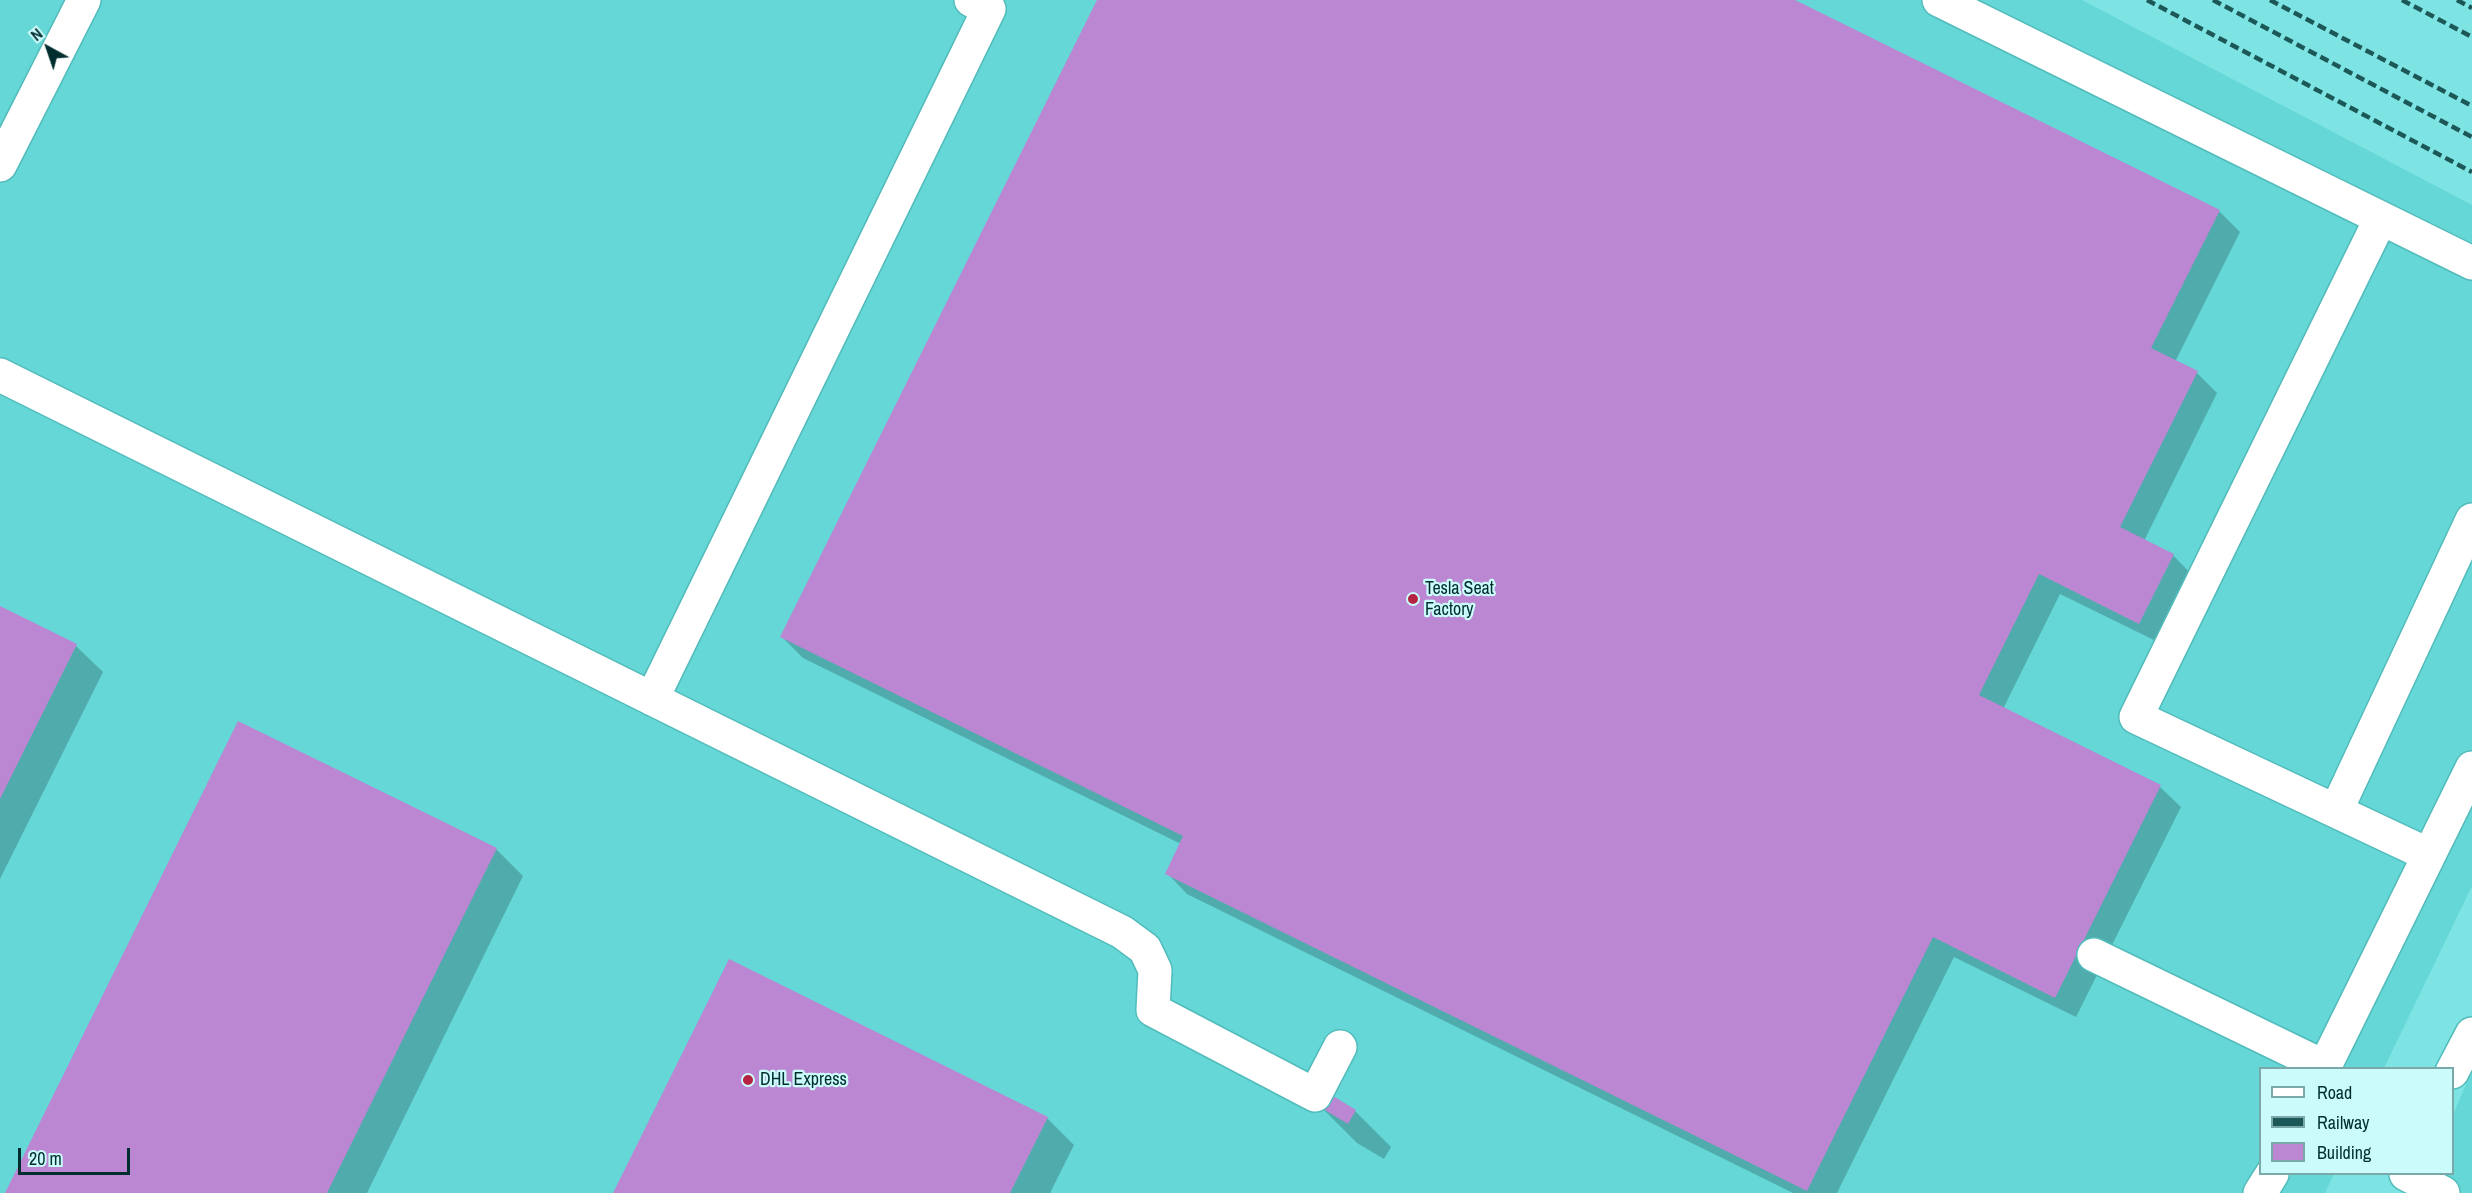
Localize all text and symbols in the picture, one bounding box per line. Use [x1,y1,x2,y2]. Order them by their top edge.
north arrow [18,18,78,78]
text: N [26,23,47,46]
place label: Tesla Seat Factory [1425,578,1494,620]
marker: Tesla Seat Factory [1406,592,1420,606]
legend [2259,1067,2454,1175]
place label: DHL Express [760,1069,847,1091]
marker: DHL Express [741,1073,755,1087]
text: Road [2317,1080,2352,1105]
text: Railway [2317,1110,2370,1135]
scale bar [21,1136,134,1174]
text: Building [2317,1140,2371,1165]
text: 20 m [29,1146,62,1171]

